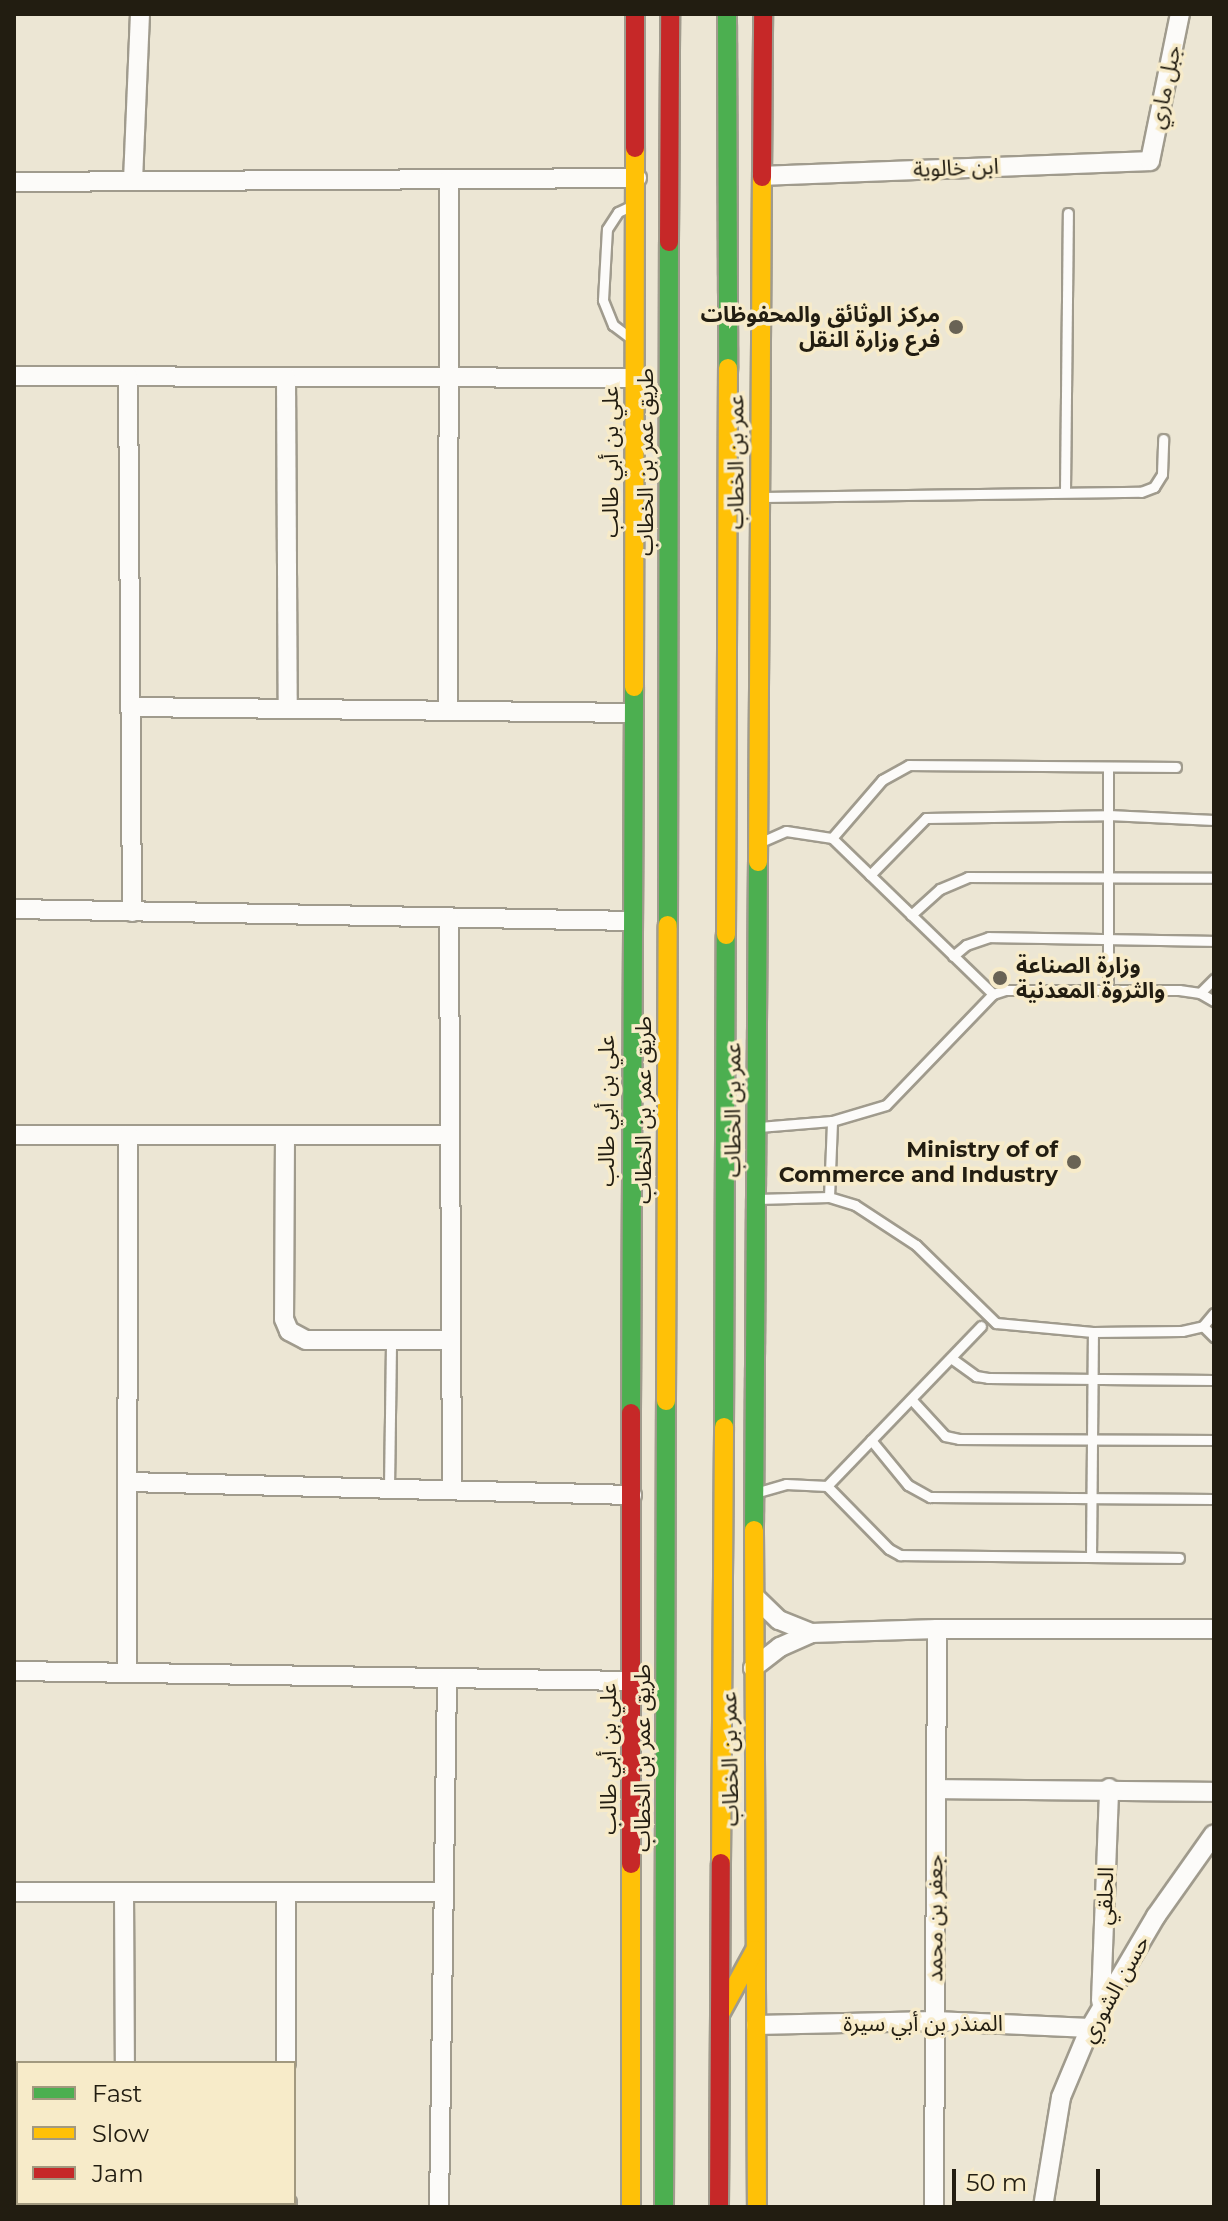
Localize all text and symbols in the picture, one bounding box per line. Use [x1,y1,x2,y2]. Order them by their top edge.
street label: جبل ماري [1143,43,1187,131]
street label: ابن خالوية [913,153,999,183]
place label: مركز الوثائق والمحفوظات فرع وزارة النقل [701,301,940,352]
marker: مركز الوثائق والمحفوظات فرع وزارة النقل [947,318,965,336]
street label: طريق عمر بن الخطاب [633,368,659,556]
street label: علي بن أبي طالب [598,386,624,538]
street label: عمر بن الخطاب [723,395,749,529]
place label: وزارة الصناعة والثروة المعدنية [1016,952,1165,1004]
marker: وزارة الصناعة والثروة المعدنية [991,969,1009,987]
street label: طريق عمر بن الخطاب [631,1016,657,1204]
street label: علي بن أبي طالب [594,1035,620,1187]
street label: عمر بن الخطاب [720,1043,746,1177]
place label: Ministry of of Commerce and Industry [779,1136,1058,1188]
marker: Ministry of of Commerce and Industry [1065,1153,1083,1171]
street label: طريق عمر بن الخطاب [630,1664,656,1852]
street label: علي بن أبي طالب [596,1683,622,1835]
street label: عمر بن الخطاب [716,1691,744,1827]
street label: جعفر بن محمد [922,1854,948,1982]
street label: الحلقي [1091,1866,1119,1926]
street label: حسن الشوري [1075,1931,1155,2047]
street label: المنذر بن أبي سيرة [843,2011,1003,2037]
legend [16,2061,296,2205]
text: Fast [92,2079,142,2108]
text: Slow [92,2119,149,2148]
scale bar [956,2153,1104,2203]
text: Jam [92,2159,144,2188]
text: 50 m [966,2168,1027,2197]

